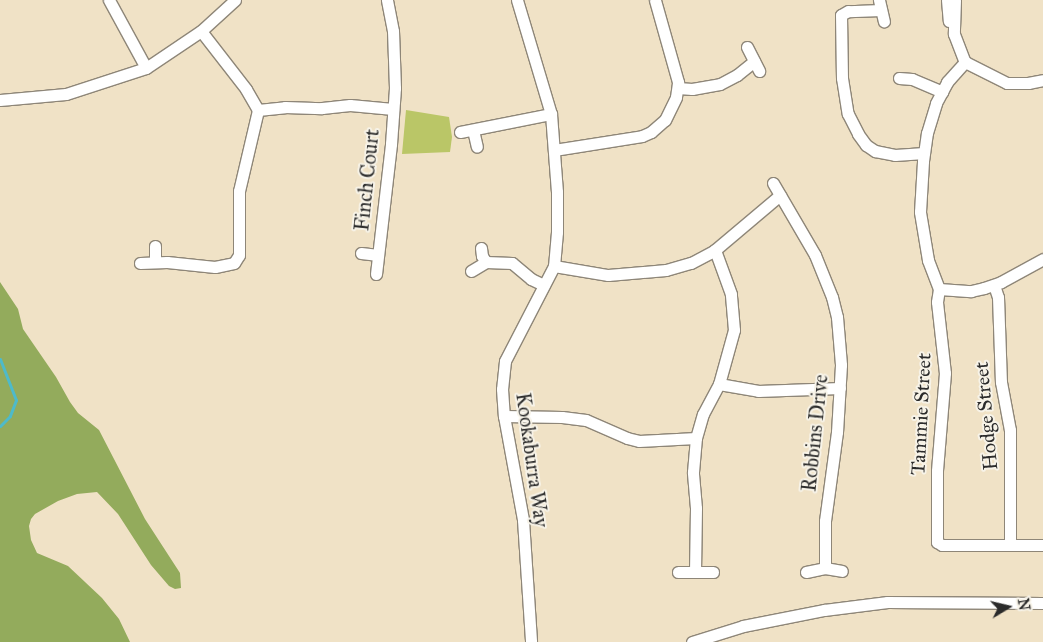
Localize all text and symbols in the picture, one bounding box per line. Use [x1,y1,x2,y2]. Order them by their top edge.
street label: Finch Court [350,128,384,232]
street label: Tammie Street [906,352,936,476]
street label: Hodge Street [969,361,1003,471]
street label: Robbins Drive [797,373,833,493]
street label: Kookaburra Way [511,391,553,529]
north arrow [983,582,1033,632]
text: N [1014,597,1033,612]

